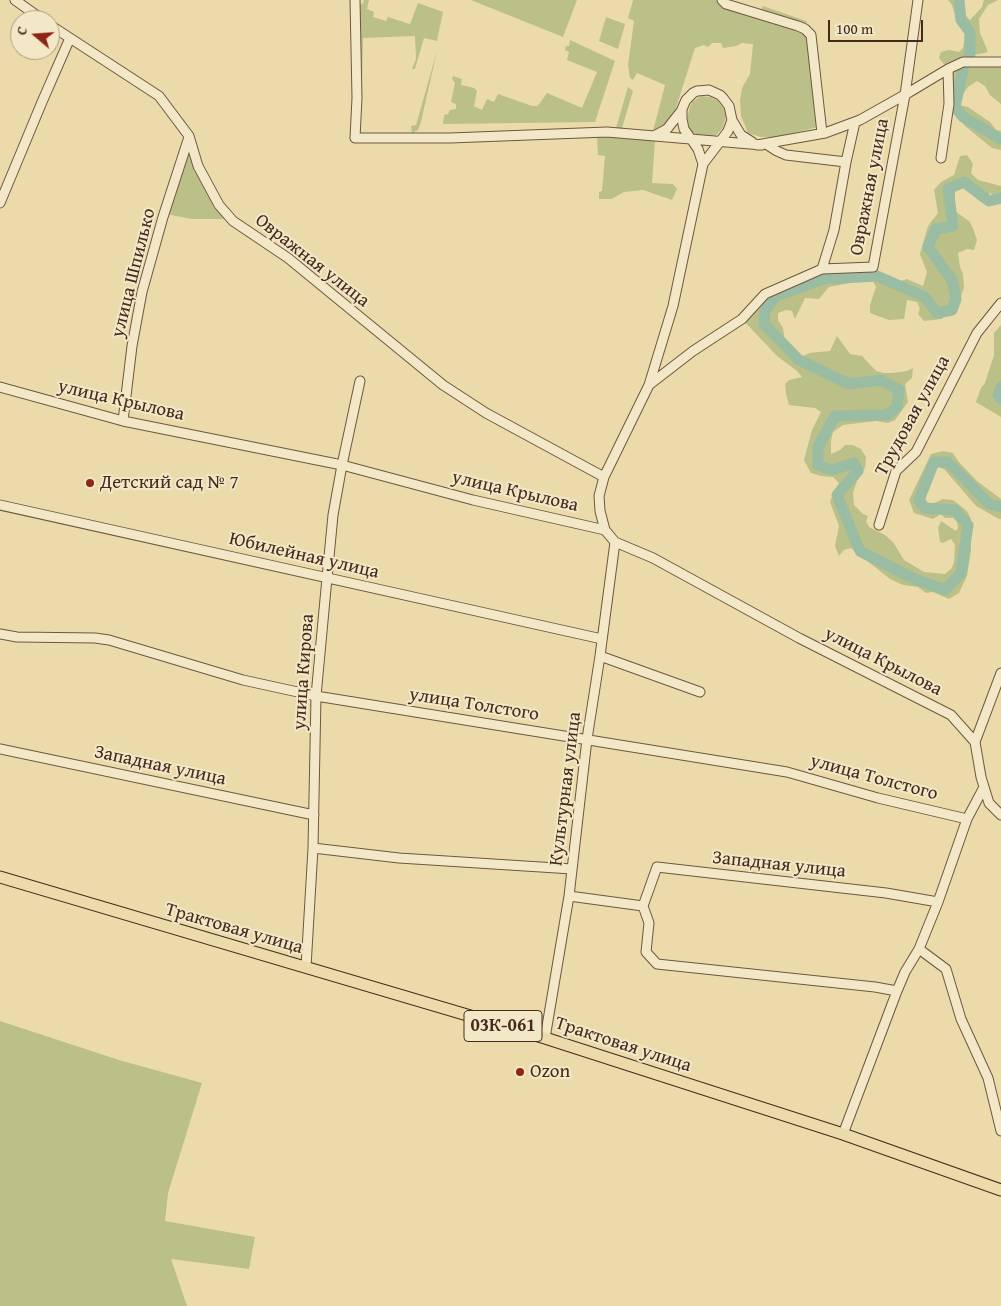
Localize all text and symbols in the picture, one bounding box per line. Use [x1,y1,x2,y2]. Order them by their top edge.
north arrow [10,10,60,60]
scale bar [831,10,926,42]
text: 100 m [836,18,873,39]
text: С [11,24,32,38]
street label: Овражная улица [846,117,894,257]
street label: улица Шпилько [107,206,161,340]
street label: Овражная улица [250,209,374,313]
street label: Трудовая улица [871,352,955,480]
street label: улица Крылова [56,375,186,427]
street label: улица Крылова [450,466,580,518]
place label: Детский сад № 7 [100,472,239,494]
marker: Детский сад № 7 [84,477,96,489]
street label: Юбилейная улица [227,528,381,584]
street label: улица Кирова [289,613,319,731]
street label: улица Крылова [820,623,946,701]
street label: улица Толстого [407,683,541,727]
street label: Культурная улица [545,711,587,867]
street label: Западная улица [92,741,228,791]
street label: улица Толстого [808,750,940,806]
street label: Западная улица [711,847,847,883]
street label: Трактовая улица [163,898,305,960]
road number: 03К-061 [464,1010,542,1042]
street label: Трактовая улица [552,1012,694,1078]
place label: Ozon [530,1061,570,1083]
marker: Ozon [514,1066,526,1078]

